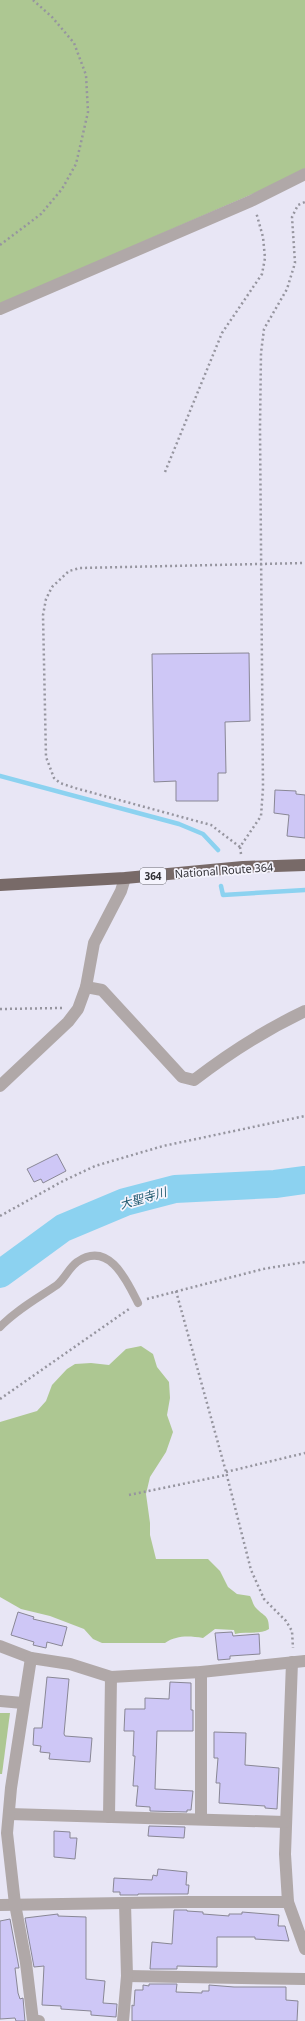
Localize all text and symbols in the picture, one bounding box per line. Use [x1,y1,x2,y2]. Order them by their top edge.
street label: National Route 364 [174,859,275,881]
road number: 364 [140,868,166,884]
water label: 大聖寺川 [118,1183,170,1213]

